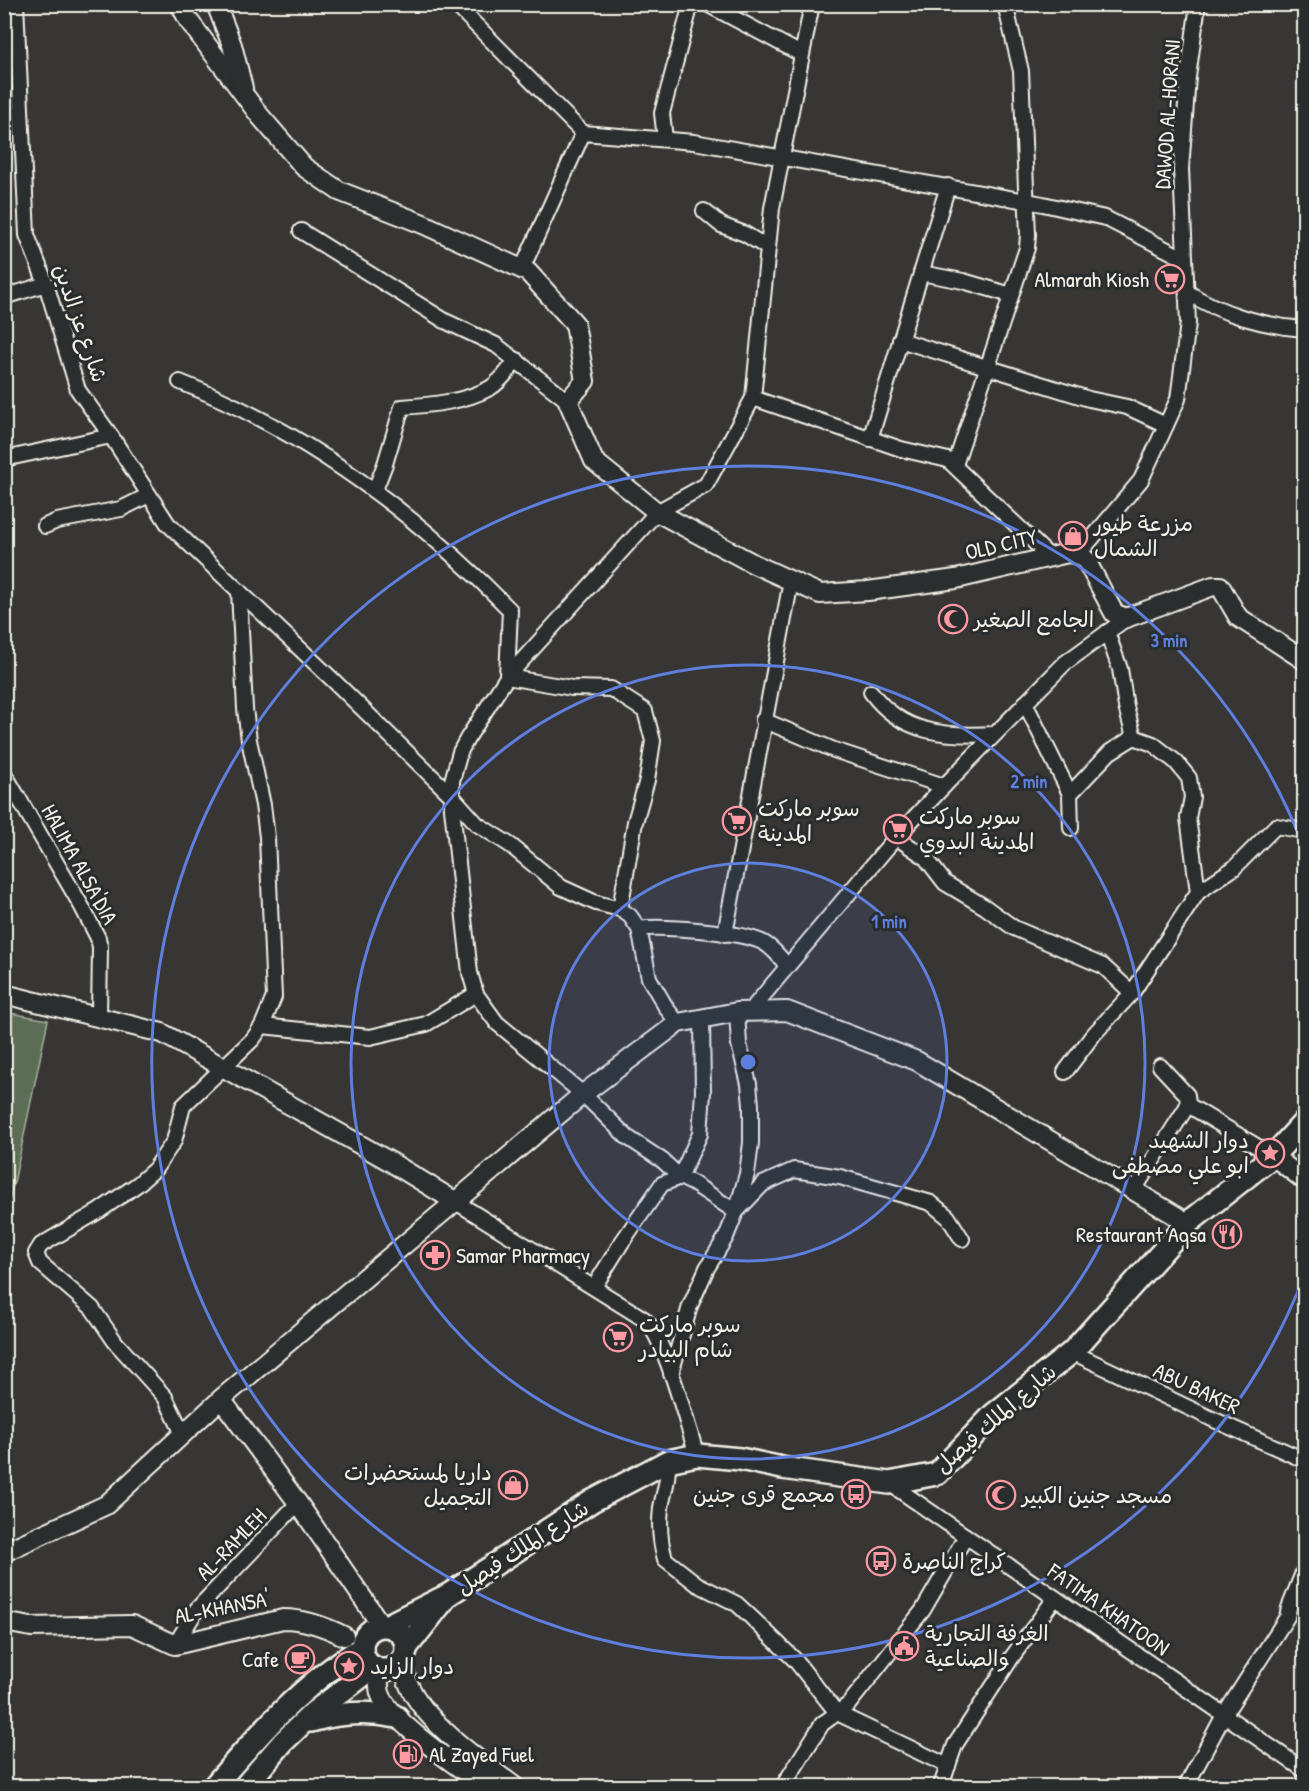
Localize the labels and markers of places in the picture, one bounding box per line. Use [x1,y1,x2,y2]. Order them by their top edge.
supermarket icon: Almarah Kiosh [1154,263,1186,295]
place label: Almarah Kiosh [1034,264,1149,294]
place label: مزرعة طيور الشمال [1092,508,1193,563]
shop icon: مزرعة طيور الشمال [1057,520,1089,552]
mosque icon: الجامع الصغير [937,603,969,635]
place label: الجامع الصغير [972,604,1094,636]
place label: سوبر ماركت المدينة [758,793,860,848]
place label: سوبر ماركت المدينة البدوي [919,801,1034,858]
supermarket icon: سوبر ماركت المدينة [721,805,753,837]
supermarket icon: سوبر ماركت المدينة البدوي [882,813,914,845]
centre of rings [738,1052,758,1072]
place label: دوار الشهيد ابو علي مصطفى [1112,1125,1249,1185]
place icon: دوار الشهيد ابو علي مصطفى [1254,1137,1286,1169]
restaurant icon: Restaurant Aqsa [1211,1218,1243,1250]
place label: Restaurant Aqsa [1076,1219,1206,1249]
pharmacy icon: Samar Pharmacy [419,1239,451,1271]
place label: Samar Pharmacy [456,1240,590,1270]
place label: سوبر ماركت شام البيادر [637,1309,741,1366]
supermarket icon: سوبر ماركت شام البيادر [602,1321,634,1353]
place label: داريا لمستحضرات التجميل [344,1457,492,1512]
shop icon: داريا لمستحضرات التجميل [497,1469,529,1501]
bus stop icon: مجمع قرى جنين [840,1478,872,1510]
place label: مجمع قرى جنين [693,1479,835,1510]
mosque icon: مسجد جنين الكبير [985,1479,1017,1511]
place label: مسجد جنين الكبير [1020,1480,1172,1510]
bus stop icon: كراج الناصرة [865,1545,897,1577]
place label: كراج الناصرة [902,1546,1006,1576]
place label: الغرفة التجارية والصناعية [925,1618,1049,1673]
public building icon: الغرفة التجارية والصناعية [888,1630,920,1662]
cafe icon: Cafe [284,1643,316,1675]
place label: Cafe [242,1644,279,1674]
place icon: دوار الزايد [333,1650,365,1682]
place label: دوار الزايد [370,1651,454,1681]
fuel station icon: Al Zayed Fuel [392,1738,424,1770]
place label: Al Zayed Fuel [429,1739,534,1769]

